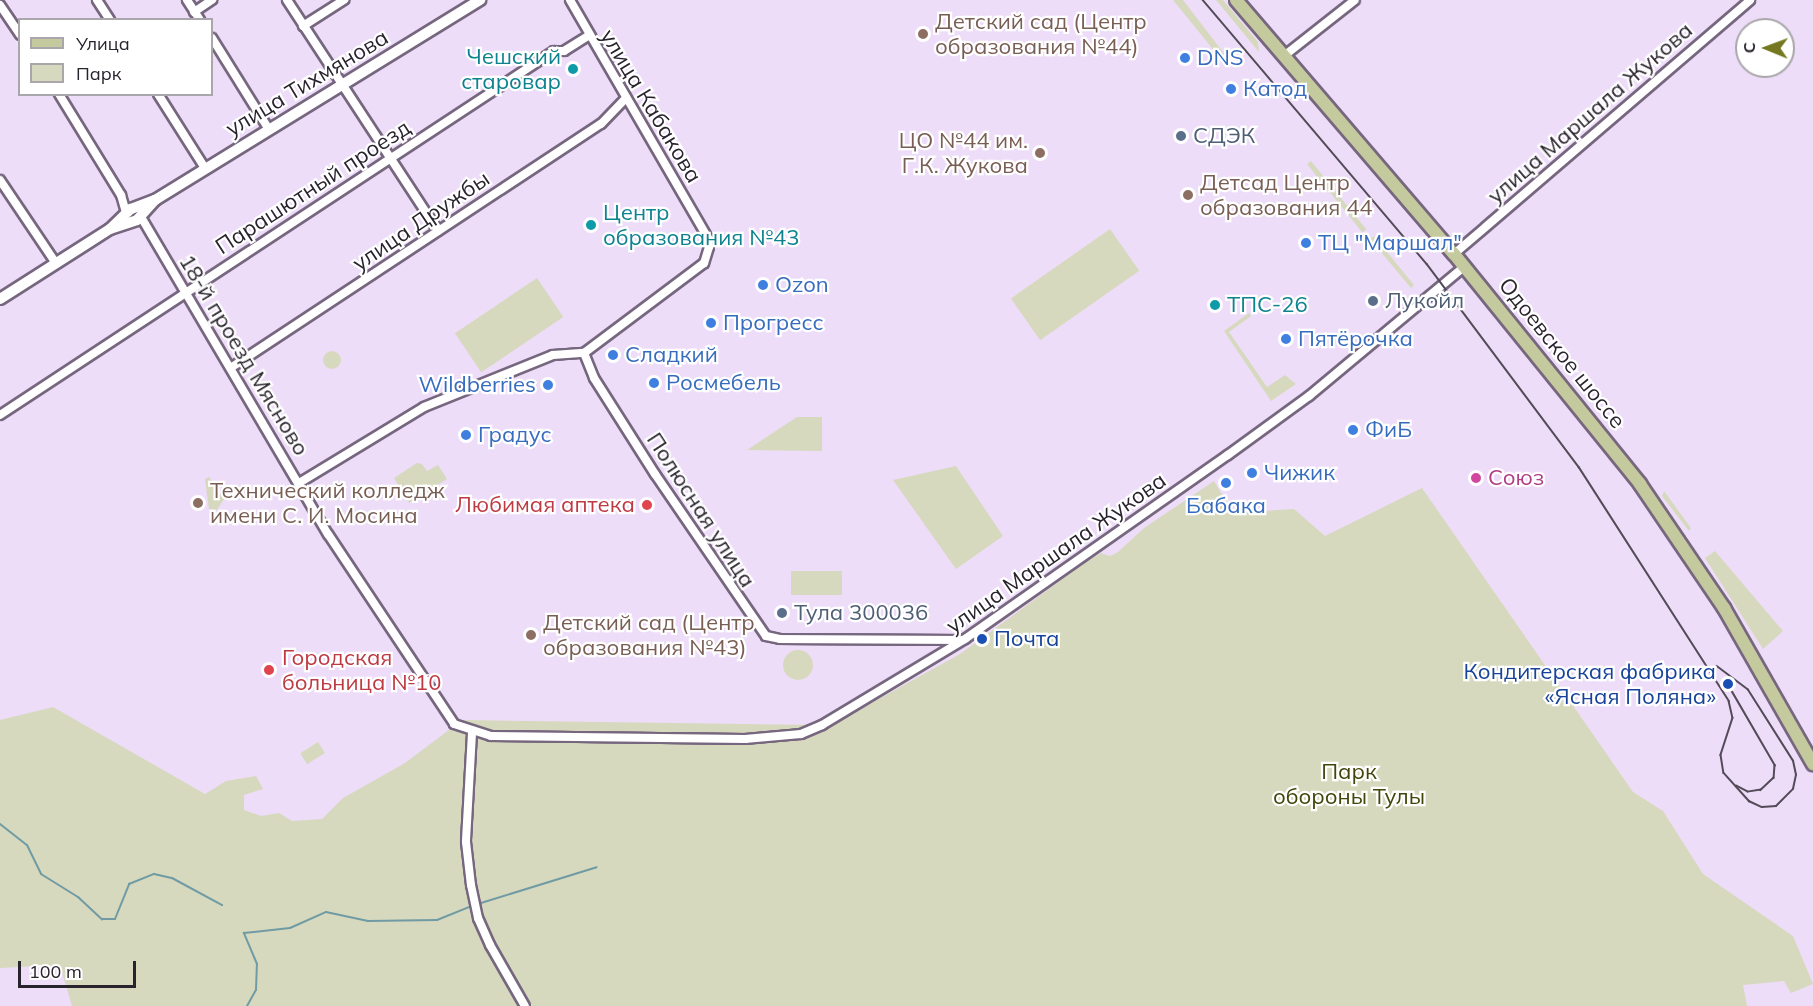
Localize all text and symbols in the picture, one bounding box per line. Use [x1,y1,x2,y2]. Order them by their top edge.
place label: Детский сад (Центр образования №44) [935,8,1147,60]
street label: улица Маршала Жукова [1482,17,1698,209]
legend [18,18,213,96]
north arrow [1735,18,1795,78]
street label: улица Тихмянова [221,24,393,142]
street label: улица Кабакова [595,25,707,187]
marker: Детский сад (Центр образования №44) [916,27,930,41]
text: Улица [76,32,130,55]
text: С [1739,42,1759,53]
place label: Чешский старовар [461,43,561,94]
place label: DNS [1197,45,1244,71]
marker: DNS [1178,51,1192,65]
text: Парк [76,62,121,85]
marker: Чешский старовар [566,62,580,76]
place label: Катод [1243,76,1307,102]
marker: Катод [1224,82,1238,96]
street label: Парашютный проезд [211,114,415,260]
place label: СДЭК [1193,123,1255,149]
place label: ЦО №44 им. Г.К. Жукова [899,127,1028,178]
marker: СДЭК [1174,129,1188,143]
marker: ЦО №44 им. Г.К. Жукова [1033,146,1047,160]
street label: улица Дружбы [347,165,495,277]
place label: Детсад Центр образования 44 [1200,169,1373,220]
marker: Детсад Центр образования 44 [1181,188,1195,202]
place label: Центр образования №43 [603,199,799,250]
marker: Центр образования №43 [584,218,598,232]
place label: ТЦ "Маршал" [1318,230,1462,256]
marker: ТЦ "Маршал" [1299,236,1313,250]
street label: 18-й проезд Мясново [174,250,314,460]
place label: Ozon [775,272,829,298]
street label: Одоевское шоссе [1493,272,1631,434]
marker: Ozon [756,278,770,292]
place label: Лукойл [1385,288,1464,314]
place label: ТПС-26 [1227,292,1308,318]
marker: Лукойл [1366,294,1380,308]
marker: ТПС-26 [1208,298,1222,312]
place label: Прогресс [723,310,824,336]
marker: Прогресс [704,316,718,330]
place label: Пятёрочка [1298,326,1413,352]
marker: Пятёрочка [1279,332,1293,346]
place label: Сладкий [625,342,718,368]
marker: Сладкий [606,348,620,362]
place label: Росмебель [666,370,781,396]
place label: Wildberries [419,372,536,398]
marker: Росмебель [647,376,661,390]
marker: Wildberries [541,378,555,392]
place label: ФиБ [1365,417,1412,443]
place label: Градус [478,422,552,448]
marker: ФиБ [1346,423,1360,437]
marker: Градус [459,428,473,442]
street label: Полюсная улица [641,428,761,592]
place label: Чижик [1264,460,1335,486]
place label: Союз [1488,465,1544,491]
marker: Чижик [1245,466,1259,480]
street label: улица Маршала Жукова [941,467,1171,639]
marker: Союз [1469,471,1483,485]
marker: Бабака [1219,476,1233,490]
place label: Технический колледж имени С. И. Мосина [210,477,445,528]
place label: Любимая аптека [455,492,635,518]
place label: Бабака [1186,493,1266,519]
marker: Технический колледж имени С. И. Мосина [191,496,205,510]
marker: Любимая аптека [640,498,654,512]
place label: Тула 300036 [794,600,928,626]
marker: Тула 300036 [775,606,789,620]
place label: Детский сад (Центр образования №43) [543,609,755,660]
place label: Почта [994,626,1059,652]
marker: Детский сад (Центр образования №43) [524,628,538,642]
marker: Почта [975,632,989,646]
place label: Городская больница №10 [282,644,441,696]
place label: Кондитерская фабрика «Ясная Поляна» [1464,658,1716,710]
marker: Городская больница №10 [260,661,278,679]
marker: Кондитерская фабрика «Ясная Поляна» [1721,677,1735,691]
park label: Парк обороны Тулы [1273,758,1425,810]
scale bar [21,949,140,987]
text: 100 m [29,960,82,983]

